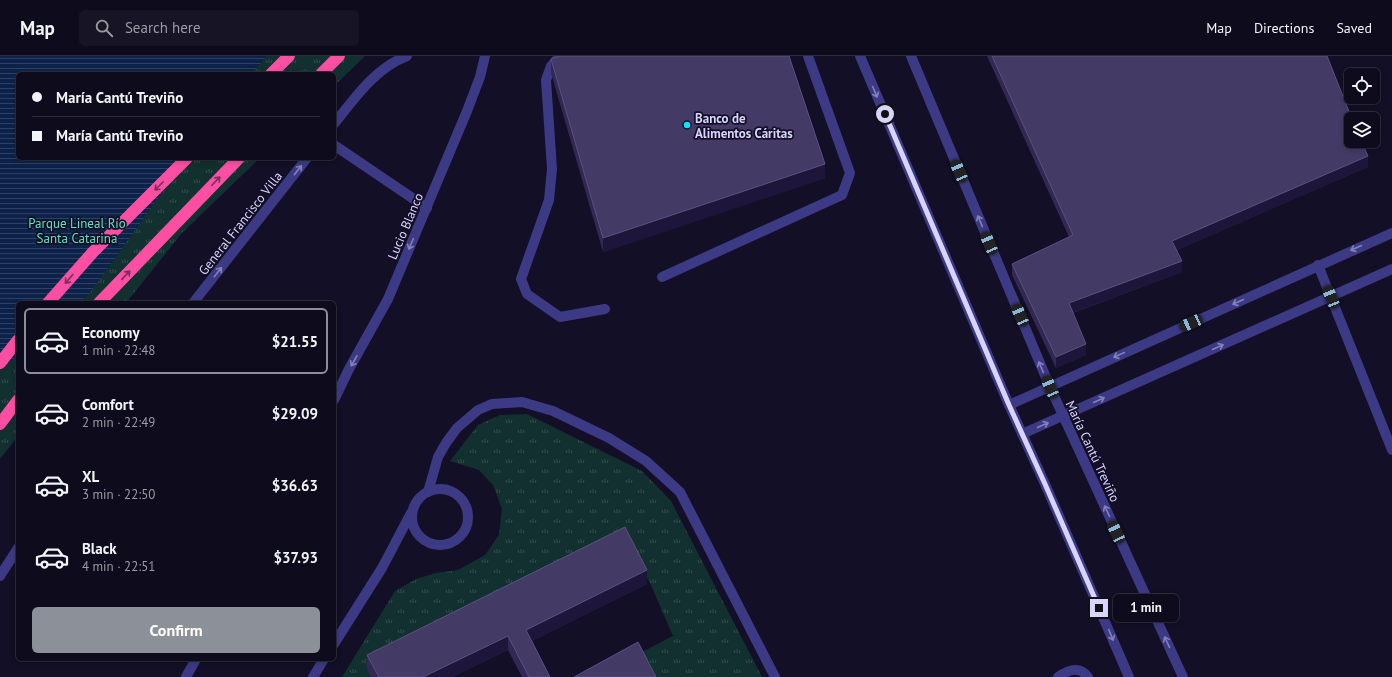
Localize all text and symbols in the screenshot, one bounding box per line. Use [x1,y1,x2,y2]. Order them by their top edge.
search box [79,10,359,46]
text: Map [20,16,55,40]
icon: search [93,17,115,39]
text: Search here [125,18,201,37]
text: Map [1206,19,1232,37]
text: Directions [1254,19,1314,37]
text: Saved [1336,19,1372,37]
map controls [1344,68,1380,148]
button: locate [1344,68,1380,104]
one-way arrow [872,85,879,97]
text: María Cantú Treviño [56,88,183,107]
route start [876,105,894,123]
place label: Banco de Alimentos Cáritas [695,110,793,142]
button: layers [1344,112,1380,148]
marker: Banco de Alimentos Cáritas [682,120,692,130]
text: María Cantú Treviño [56,126,183,145]
car [949,158,969,184]
one-way arrow [293,165,302,176]
street label: General Francisco Villa [195,168,286,278]
one-way arrow [211,176,221,186]
one-way arrow [154,181,164,191]
street label: Lucio Blanco [384,190,427,262]
park label: Parque Lineal Río Santa Catarina [28,215,126,247]
one-way arrow [976,216,983,228]
car [979,230,999,256]
one-way arrow [407,238,415,250]
one-way arrow [1351,245,1363,253]
one-way arrow [213,267,222,278]
one-way arrow [121,270,130,280]
one-way arrow [65,274,74,284]
car [1321,284,1341,310]
one-way arrow [1232,299,1244,306]
car [1010,302,1030,328]
car [1178,313,1204,333]
icon: car [34,323,70,359]
text: Economy [82,323,140,342]
text: $21.55 [272,332,318,351]
text: 1 min · 22:48 [82,342,155,359]
one-way arrow [1211,343,1223,350]
one-way arrow [1114,352,1126,359]
one-way arrow [350,354,357,366]
one-way arrow [1037,361,1045,373]
car [1040,374,1060,400]
icon: car [34,395,70,431]
text: Comfort [82,395,134,414]
one-way arrow [1093,396,1105,403]
street label: María Cantú Treviño [1062,398,1124,505]
text: $29.09 [272,404,318,423]
text: 2 min · 22:49 [82,414,155,431]
one-way arrow [1036,421,1048,428]
icon: car [34,467,70,503]
text: XL [82,467,99,486]
text: $36.63 [272,476,318,495]
text: 3 min · 22:50 [82,486,155,503]
one-way arrow [1103,505,1110,517]
car [1105,519,1127,545]
icon: car [34,539,70,575]
text: Black [82,539,117,558]
text: $37.93 [274,548,318,567]
text: 4 min · 22:51 [82,558,155,575]
callout: 1 min [1113,594,1179,622]
route end [1090,599,1108,617]
text: 1 min [1130,599,1162,616]
button: Confirm [32,607,320,653]
one-way arrow [1107,629,1115,641]
one-way arrow [1162,636,1170,648]

